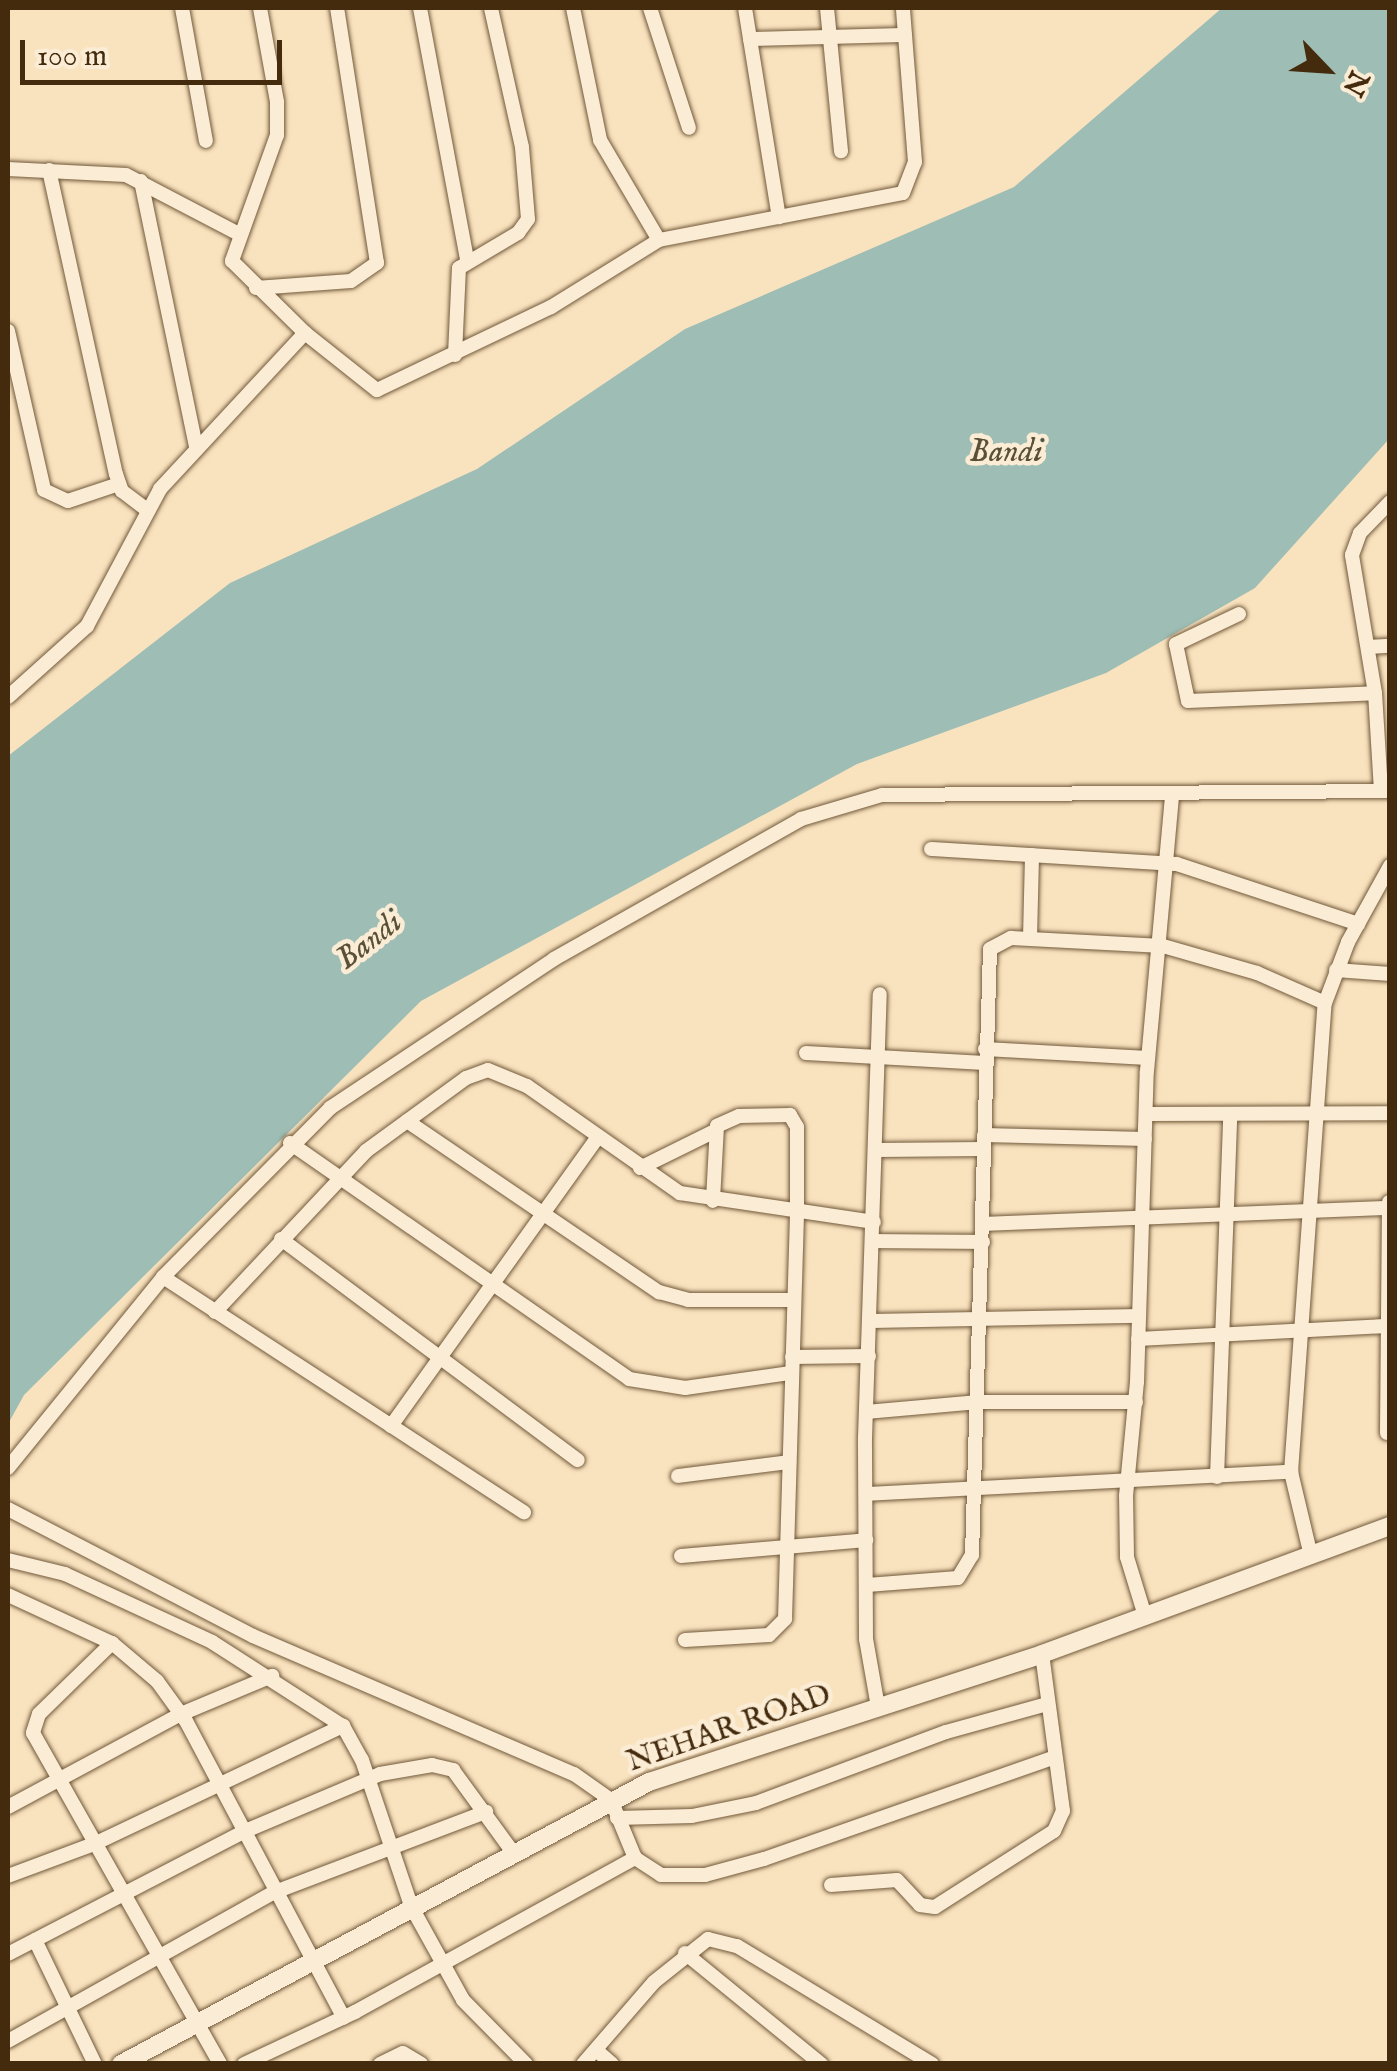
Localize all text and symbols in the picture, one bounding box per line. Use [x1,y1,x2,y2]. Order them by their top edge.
scale bar [25,20,288,82]
north arrow [1277,20,1377,120]
text: 100 m [37,38,107,76]
text: N [1334,65,1376,101]
water label: Bandi [969,434,1043,472]
water label: Bandi [329,904,411,980]
street label: NEHAR ROAD [623,1677,835,1781]

